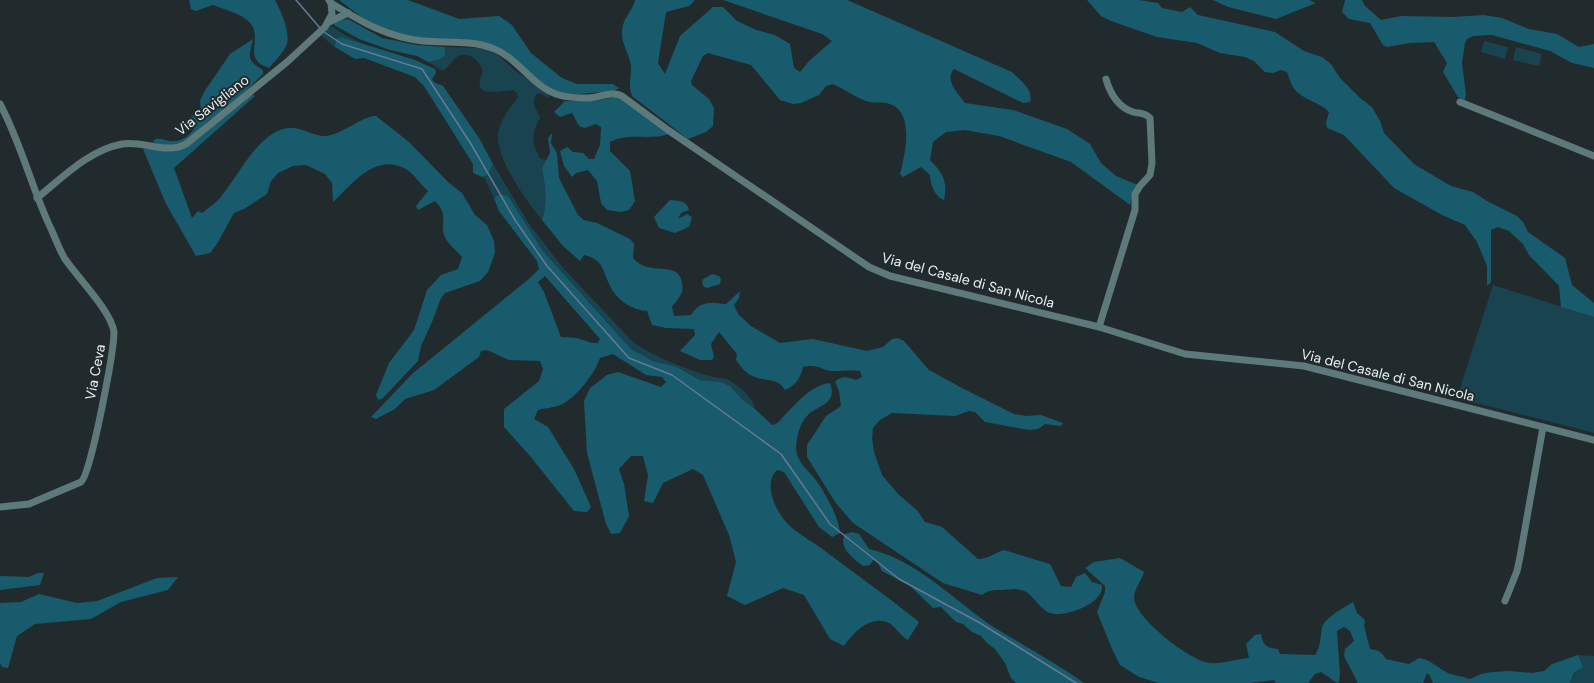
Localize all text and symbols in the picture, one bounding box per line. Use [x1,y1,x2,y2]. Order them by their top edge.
street label: Via Savigliano [172,71,252,139]
street label: Via del Casale di San Nicola [880,248,1056,312]
street label: Via Ceva [81,343,109,401]
street label: Via del Casale di San Nicola [1299,345,1477,405]

